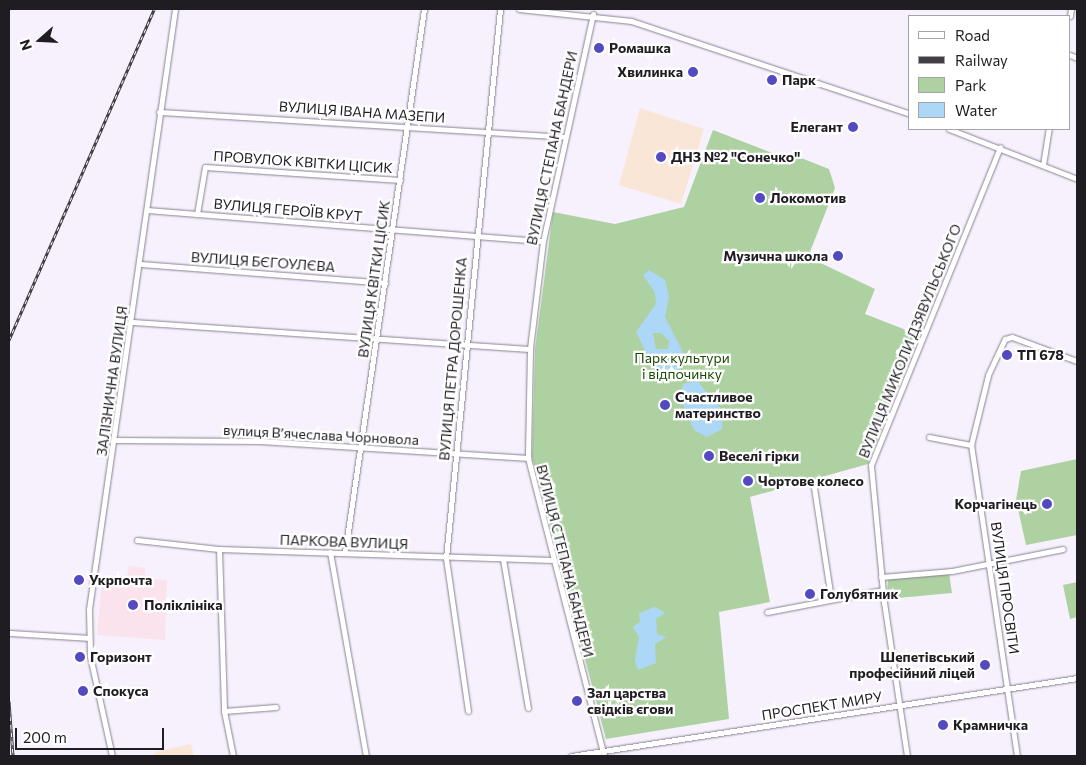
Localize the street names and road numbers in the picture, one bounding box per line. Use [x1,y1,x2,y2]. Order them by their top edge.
street label: ВУЛИЦЯ СТЕПАНА БАНДЕРИ [523,49,581,247]
street label: ВУЛИЦЯ ІВАНА МАЗЕПИ [278,98,446,126]
street label: ПРОВУЛОК КВІТКИ ЦІСИК [213,147,393,177]
street label: ВУЛИЦЯ ГЕРОЇВ КРУТ [213,195,363,225]
street label: ВУЛИЦЯ КВІТКИ ЦІСИК [355,199,393,359]
street label: ВУЛИЦЯ МИКОЛИ ДЗЯВУЛЬСЬКОГО [855,222,965,460]
street label: ВУЛИЦЯ БЄГОУЛЄВА [190,249,336,275]
street label: ВУЛИЦЯ ПЕТРА ДОРОШЕНКА [436,257,470,461]
street label: ЗАЛІЗНИЧНА ВУЛИЦЯ [93,305,131,457]
street label: вулиця Вʼячеслава Чорновола [223,421,419,449]
street label: ВУЛИЦЯ СТЕПАНА БАНДЕРИ [533,463,597,659]
street label: ВУЛИЦЯ ПРОСВІТИ [987,521,1023,655]
street label: ПАРКОВА ВУЛИЦЯ [279,531,409,553]
street label: ПРОСПЕКТ МИРУ [760,688,884,724]

